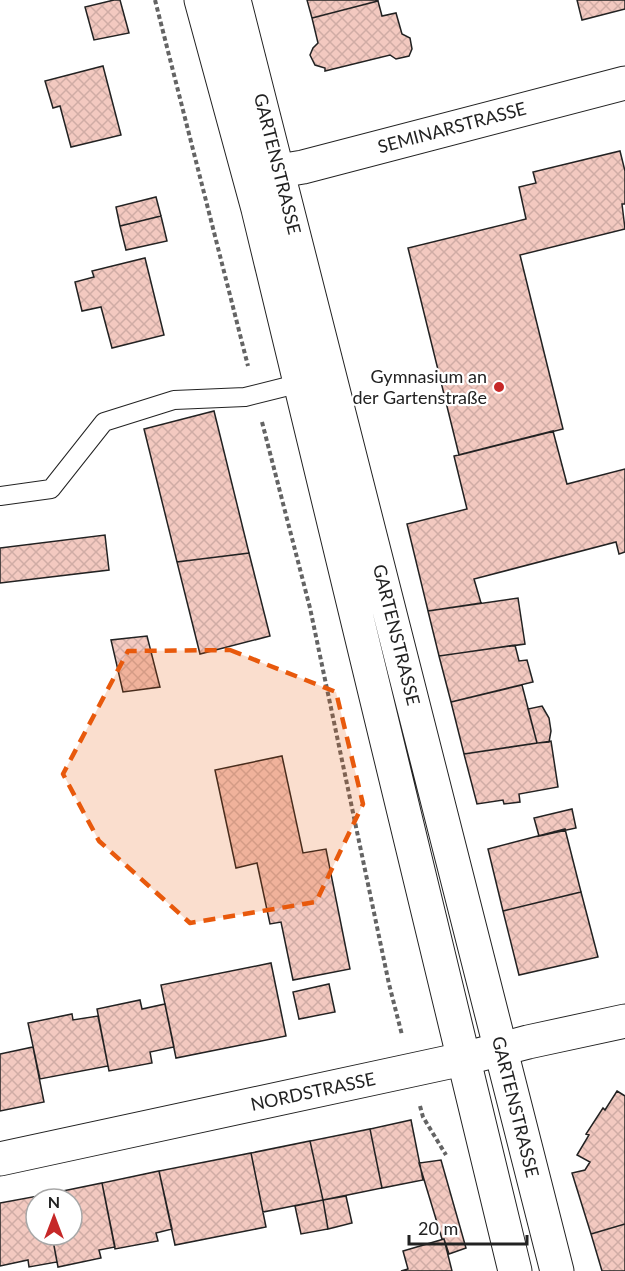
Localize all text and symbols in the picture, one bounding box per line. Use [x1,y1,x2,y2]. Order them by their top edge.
street label: GARTENSTRASSE [250,91,306,237]
street label: SEMINARSTRASSE [375,97,528,157]
place label: Gymnasium an der Gartenstraße [353,365,487,408]
marker: Gymnasium an der Gartenstraße [492,380,506,394]
street label: GARTENSTRASSE [369,562,425,708]
street label: GARTENSTRASSE [488,1034,544,1180]
street label: NORDSTRASSE [248,1067,377,1115]
north arrow [24,1187,84,1247]
text: N [48,1192,60,1211]
scale bar [409,1208,528,1246]
text: 20 m [418,1217,458,1239]

